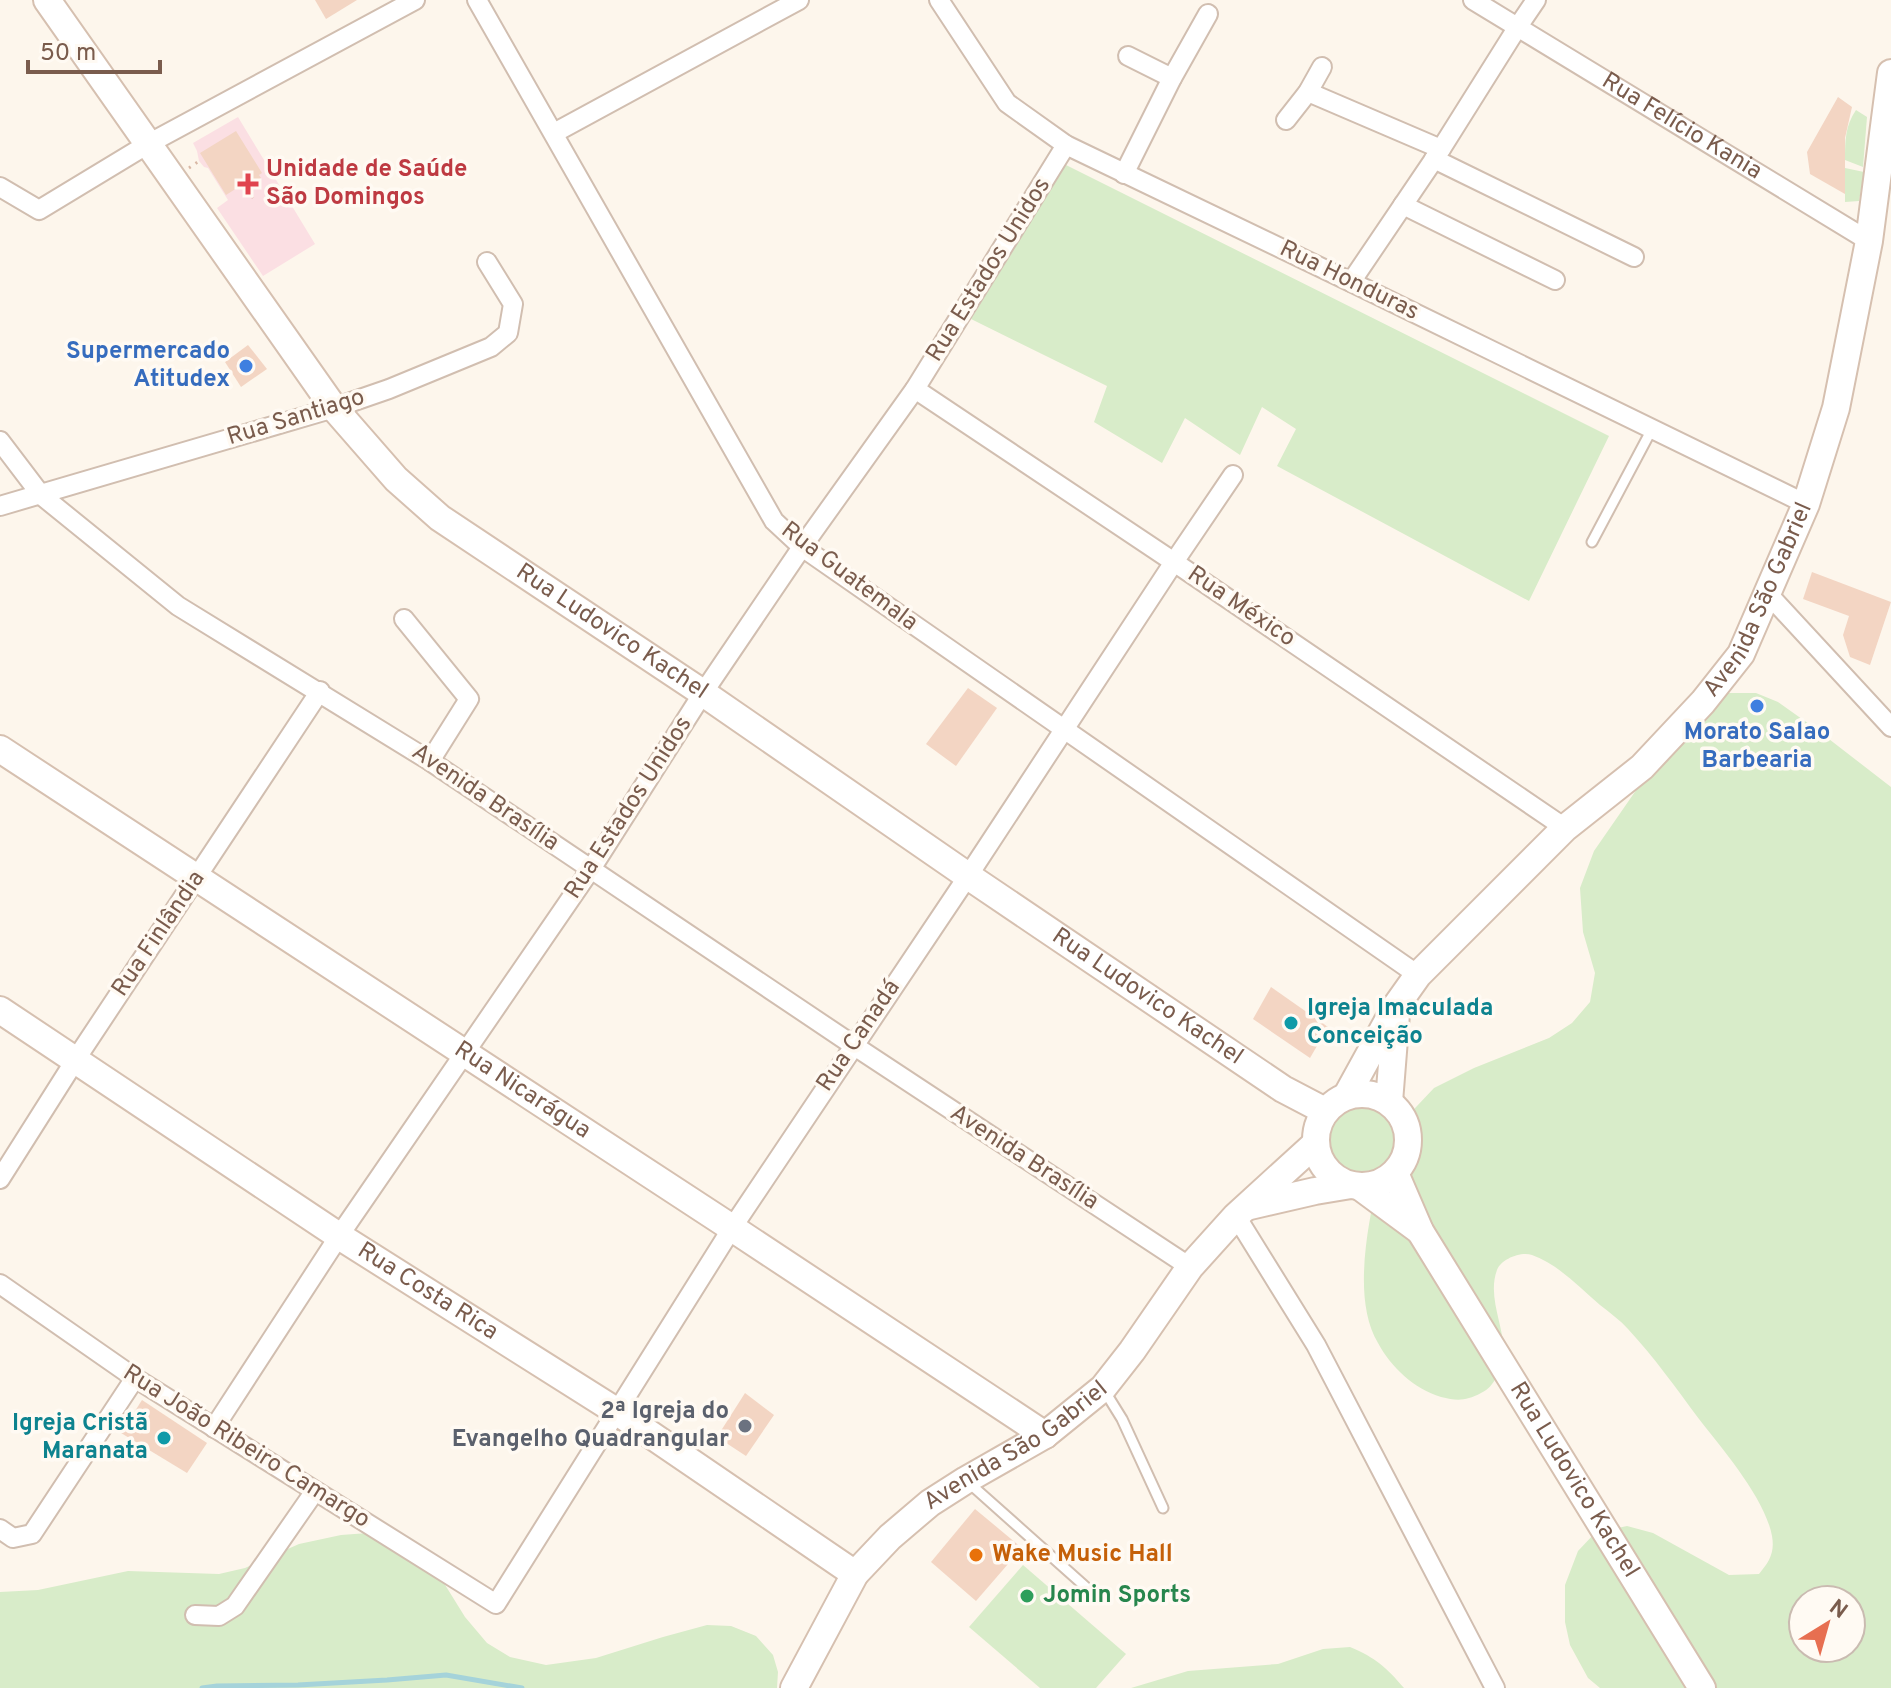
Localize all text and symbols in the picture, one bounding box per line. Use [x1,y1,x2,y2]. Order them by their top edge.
scale bar [28,24,160,74]
text: 50 m [40,39,96,69]
street label: Rua Felício Kania [1596,67,1767,187]
place label: Unidade de Saúde São Domingos [266,155,467,213]
street label: Rua Estados Unidos [920,172,1058,368]
marker: Unidade de Saúde São Domingos [237,173,259,195]
street label: Rua Honduras [1274,234,1424,328]
place label: Supermercado Atitudex [66,337,230,395]
marker: Supermercado Atitudex [237,357,255,375]
street label: Rua Santiago [223,383,369,453]
street label: Avenida São Gabriel [1697,498,1820,704]
street label: Rua Guatemala [774,516,924,638]
street label: Rua Ludovico Kachel [510,558,713,707]
street label: Rua México [1181,560,1301,654]
marker: Morato Salao Barbearia [1748,697,1766,715]
street label: Rua Estados Unidos [559,711,699,905]
place label: Morato Salao Barbearia [1684,718,1830,776]
street label: Avenida Brasília [406,738,564,858]
street label: Rua Finlândia [106,865,212,1003]
street label: Rua Ludovico Kachel [1046,922,1248,1072]
street label: Rua Canadá [811,974,907,1098]
place label: Igreja Imaculada Conceição [1307,994,1493,1052]
marker: Igreja Imaculada Conceição [1282,1014,1300,1032]
street label: Rua Nicarágua [448,1035,596,1146]
street label: Avenida Brasília [944,1099,1104,1217]
street label: Rua Costa Rica [351,1236,503,1348]
street label: Rua João Ribeiro Camargo [117,1359,375,1535]
street label: Avenida São Gabriel [918,1375,1114,1518]
street label: Rua Ludovico Kachel [1502,1377,1645,1584]
place label: 2ª Igreja do Evangelho Quadrangular [452,1397,729,1455]
place label: Igreja Cristã Maranata [12,1409,148,1467]
marker: 2ª Igreja do Evangelho Quadrangular [736,1417,754,1435]
marker: Igreja Cristã Maranata [155,1429,173,1447]
place label: Wake Music Hall [992,1540,1173,1570]
marker: Wake Music Hall [967,1546,985,1564]
place label: Jomin Sports [1043,1581,1191,1611]
north arrow [1787,1584,1867,1664]
marker: Jomin Sports [1018,1587,1036,1605]
text: N [1823,1594,1852,1626]

